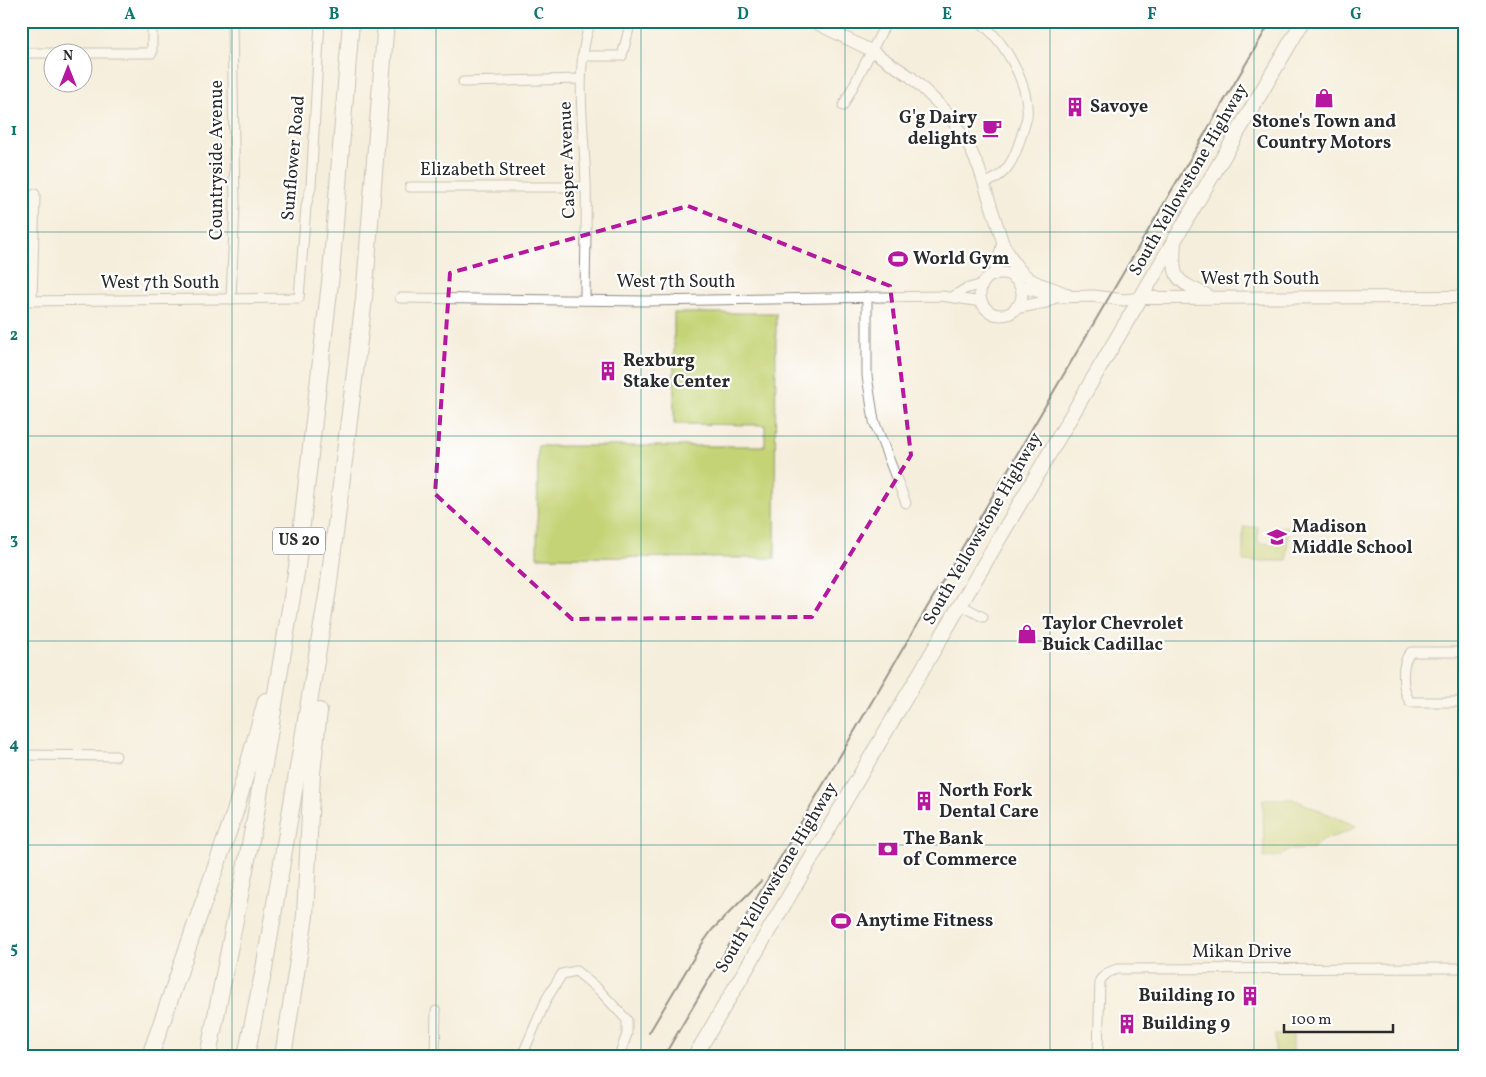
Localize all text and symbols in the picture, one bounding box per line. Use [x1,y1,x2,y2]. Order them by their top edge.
text: A [124,4,136,26]
text: B [329,4,340,26]
text: C [534,4,544,26]
text: D [737,4,749,26]
text: E [942,4,952,26]
text: F [1147,4,1157,26]
text: G [1350,4,1362,26]
north arrow [42,42,92,92]
text: N [63,47,73,66]
street label: South Yellowstone Highway [1124,79,1255,281]
street label: Countryside Avenue [205,80,230,240]
shop icon: Stone's Town and Country Motors [1313,87,1335,109]
street label: Sunflower Road [276,94,312,222]
place label: Savoye [1090,95,1148,120]
building icon: Savoye [1064,96,1086,118]
street label: Casper Avenue [553,101,583,219]
place label: G'g Dairy delights [899,106,977,152]
place label: Stone's Town and Country Motors [1252,110,1396,156]
cafe icon: G'g Dairy delights [981,117,1003,139]
text: 1 [11,120,17,142]
street label: Elizabeth Street [420,158,546,183]
place label: World Gym [913,247,1009,272]
sports icon: World Gym [887,248,909,270]
street label: West 7th South [1201,267,1320,292]
street label: West 7th South [617,270,736,295]
street label: West 7th South [101,271,220,296]
text: 2 [10,325,18,347]
place label: Rexburg Stake Center [623,349,730,395]
building icon: Rexburg Stake Center [597,360,619,382]
street label: South Yellowstone Highway [918,428,1049,630]
place label: Madison Middle School [1292,515,1413,561]
school or university icon: Madison Middle School [1266,526,1288,548]
road number: US 20 [273,528,325,554]
text: 3 [10,529,18,551]
place label: Taylor Chevrolet Buick Cadillac [1042,612,1184,658]
shop icon: Taylor Chevrolet Buick Cadillac [1016,623,1038,645]
text: 4 [9,734,19,756]
street label: South Yellowstone Highway [710,778,844,978]
place label: North Fork Dental Care [939,779,1039,825]
building icon: North Fork Dental Care [913,790,935,812]
place label: The Bank of Commerce [903,827,1017,873]
bank icon: The Bank of Commerce [877,838,899,860]
place label: Anytime Fitness [856,909,993,934]
sports icon: Anytime Fitness [830,910,852,932]
text: 5 [10,938,18,960]
street label: Mikan Drive [1192,940,1292,965]
place label: Building 10 [1139,984,1235,1009]
building icon: Building 10 [1239,985,1261,1007]
scale bar [1284,1002,1392,1034]
text: 100 m [1291,1010,1331,1031]
place label: Building 9 [1142,1012,1230,1037]
building icon: Building 9 [1116,1013,1138,1035]

